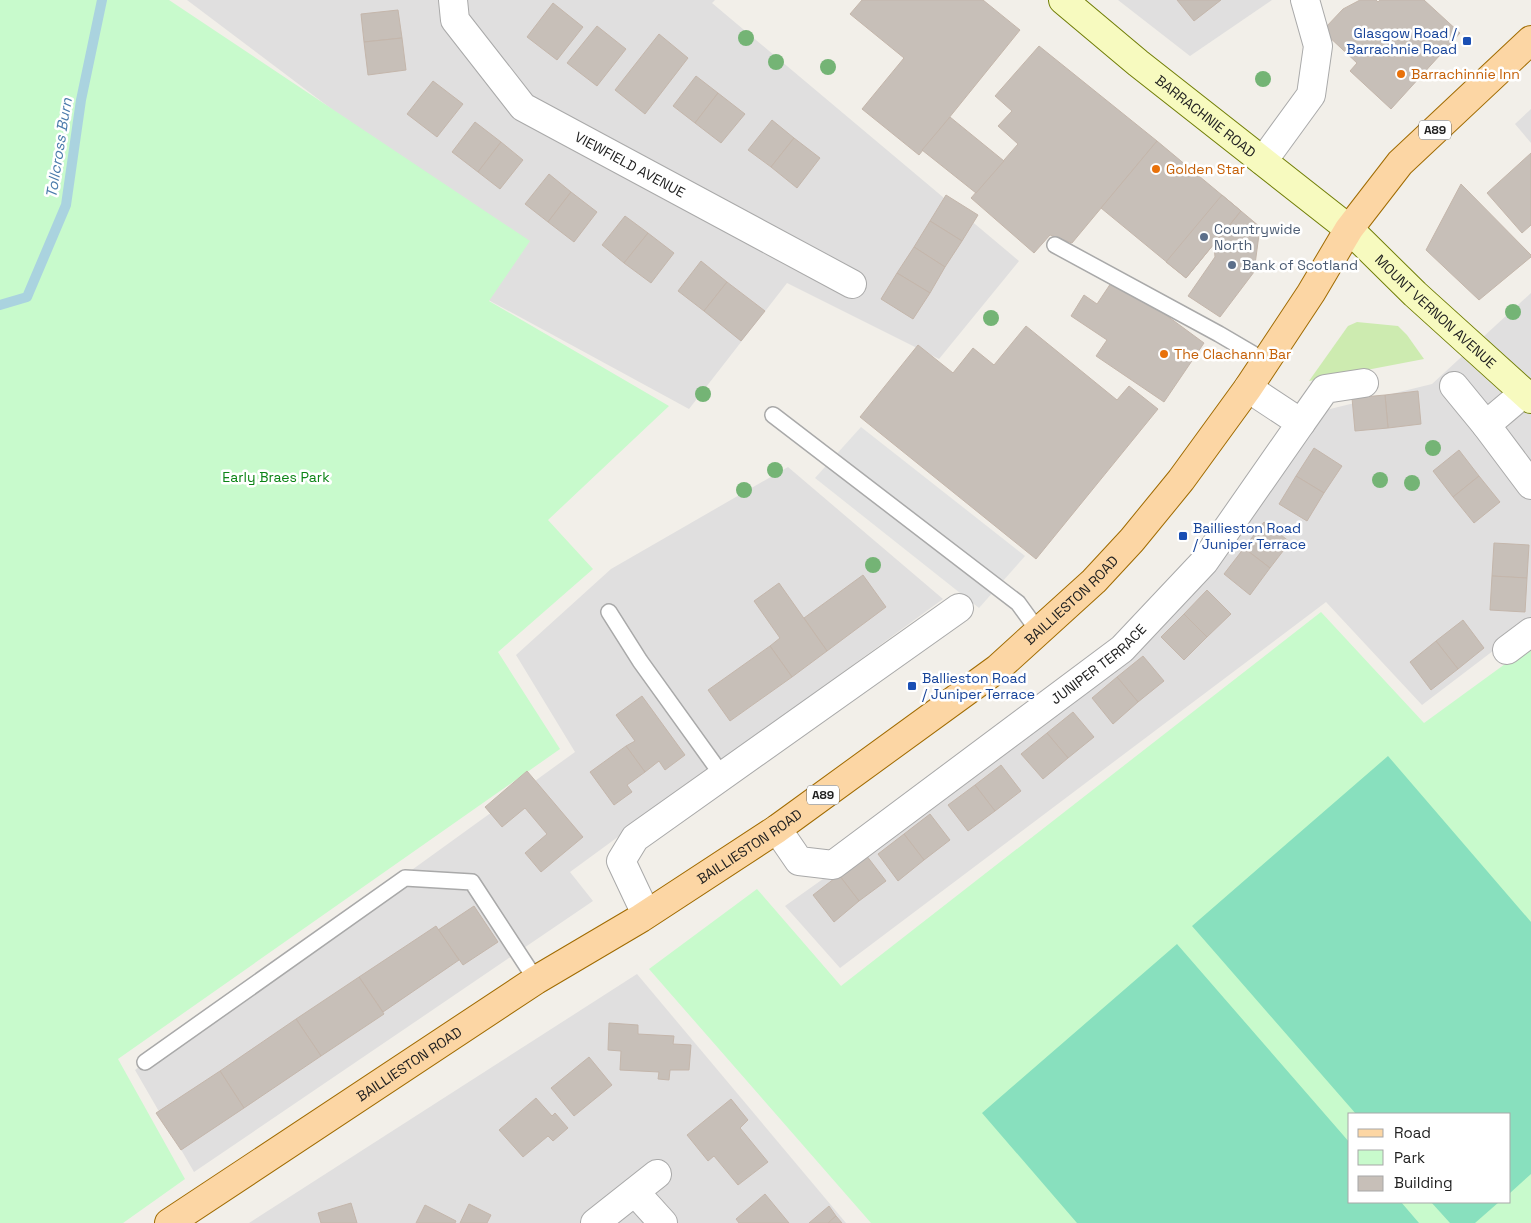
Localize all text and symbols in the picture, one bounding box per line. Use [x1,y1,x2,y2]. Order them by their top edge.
place label: Glasgow Road / Barrachnie Road [1346,24,1458,58]
marker: Glasgow Road / Barrachnie Road [1461,35,1473,47]
place label: Barrachinnie Inn [1411,65,1520,83]
marker: Barrachinnie Inn [1395,68,1407,80]
street label: BARRACHNIE ROAD [1152,71,1260,161]
water label: Tollcross Burn [41,96,76,199]
road number: A89 [1419,120,1451,140]
street label: VIEWFIELD AVENUE [572,128,688,202]
place label: Golden Star [1166,160,1245,178]
marker: Golden Star [1150,163,1162,175]
place label: Countrywide North [1214,220,1301,254]
marker: Countrywide North [1198,231,1210,243]
street label: MOUNT VERNON AVENUE [1371,251,1500,372]
place label: Bank of Scotland [1242,256,1358,274]
marker: Bank of Scotland [1226,259,1238,271]
place label: The Clachann Bar [1174,345,1291,363]
marker: The Clachann Bar [1158,348,1170,360]
park label: Early Braes Park [222,468,330,486]
place label: Baillieston Road / Juniper Terrace [1193,519,1306,553]
marker: Baillieston Road / Juniper Terrace [1177,530,1189,542]
street label: BAILLIESTON ROAD [1021,552,1122,649]
street label: JUNIPER TERRACE [1047,620,1150,708]
place label: Ballieston Road / Juniper Terrace [922,669,1035,703]
marker: Ballieston Road / Juniper Terrace [906,680,918,692]
road number: A89 [807,786,839,804]
street label: BAILLIESTON ROAD [693,805,805,888]
street label: BAILLIESTON ROAD [353,1023,465,1105]
legend [1348,1113,1511,1203]
text: Road [1394,1123,1431,1142]
text: Park [1394,1148,1425,1167]
text: Building [1394,1173,1453,1192]

